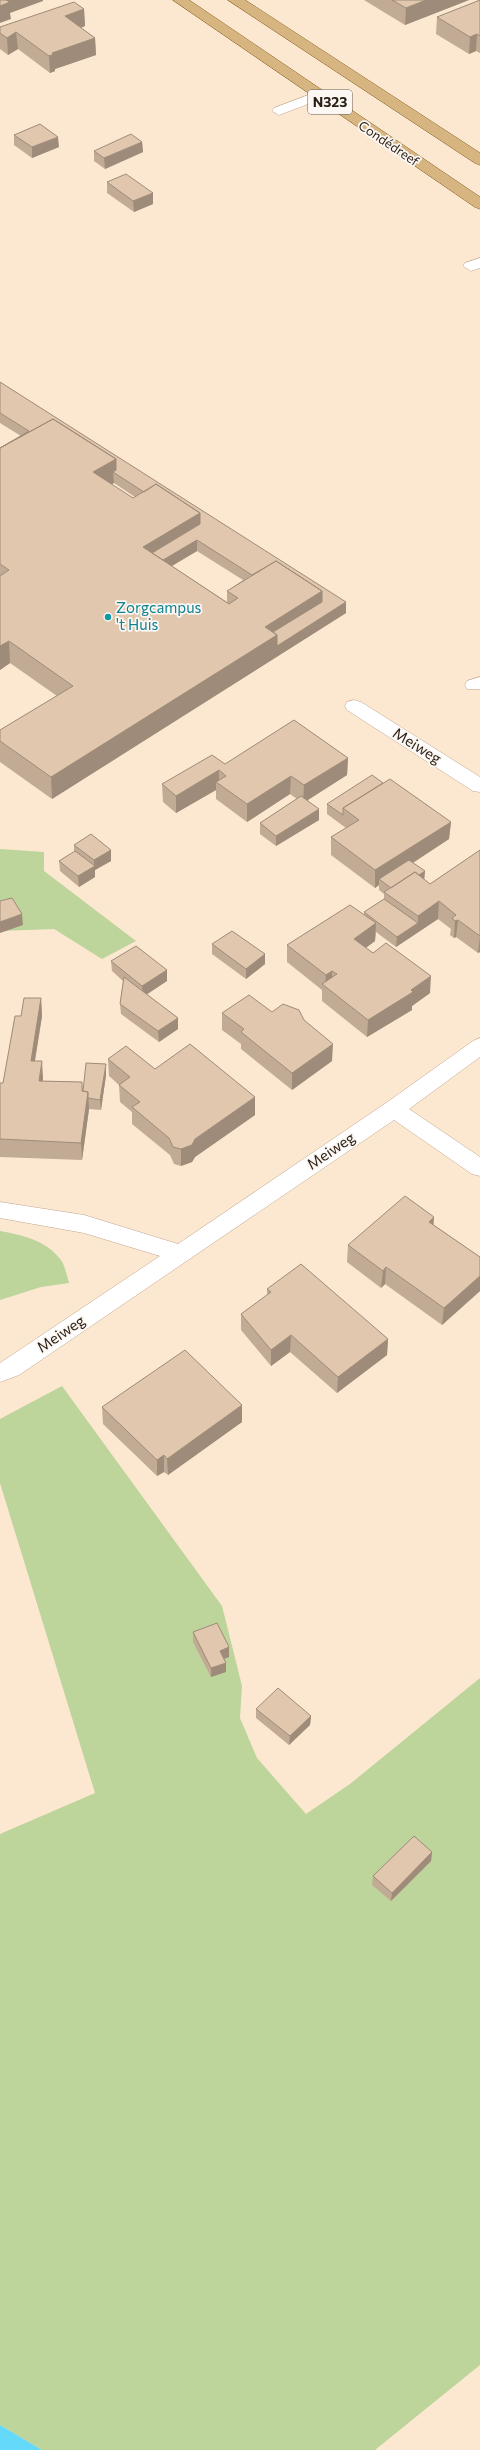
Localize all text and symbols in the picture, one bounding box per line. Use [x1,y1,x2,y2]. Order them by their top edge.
road number: N323 [308,90,352,114]
street label: Condédreef [356,117,423,170]
place label: Zorgcampus 't Huis [116,598,202,633]
marker: Zorgcampus 't Huis [103,612,113,622]
street label: Meiweg [390,723,445,767]
street label: Meiweg [303,1128,358,1173]
street label: Meiweg [33,1311,88,1356]

